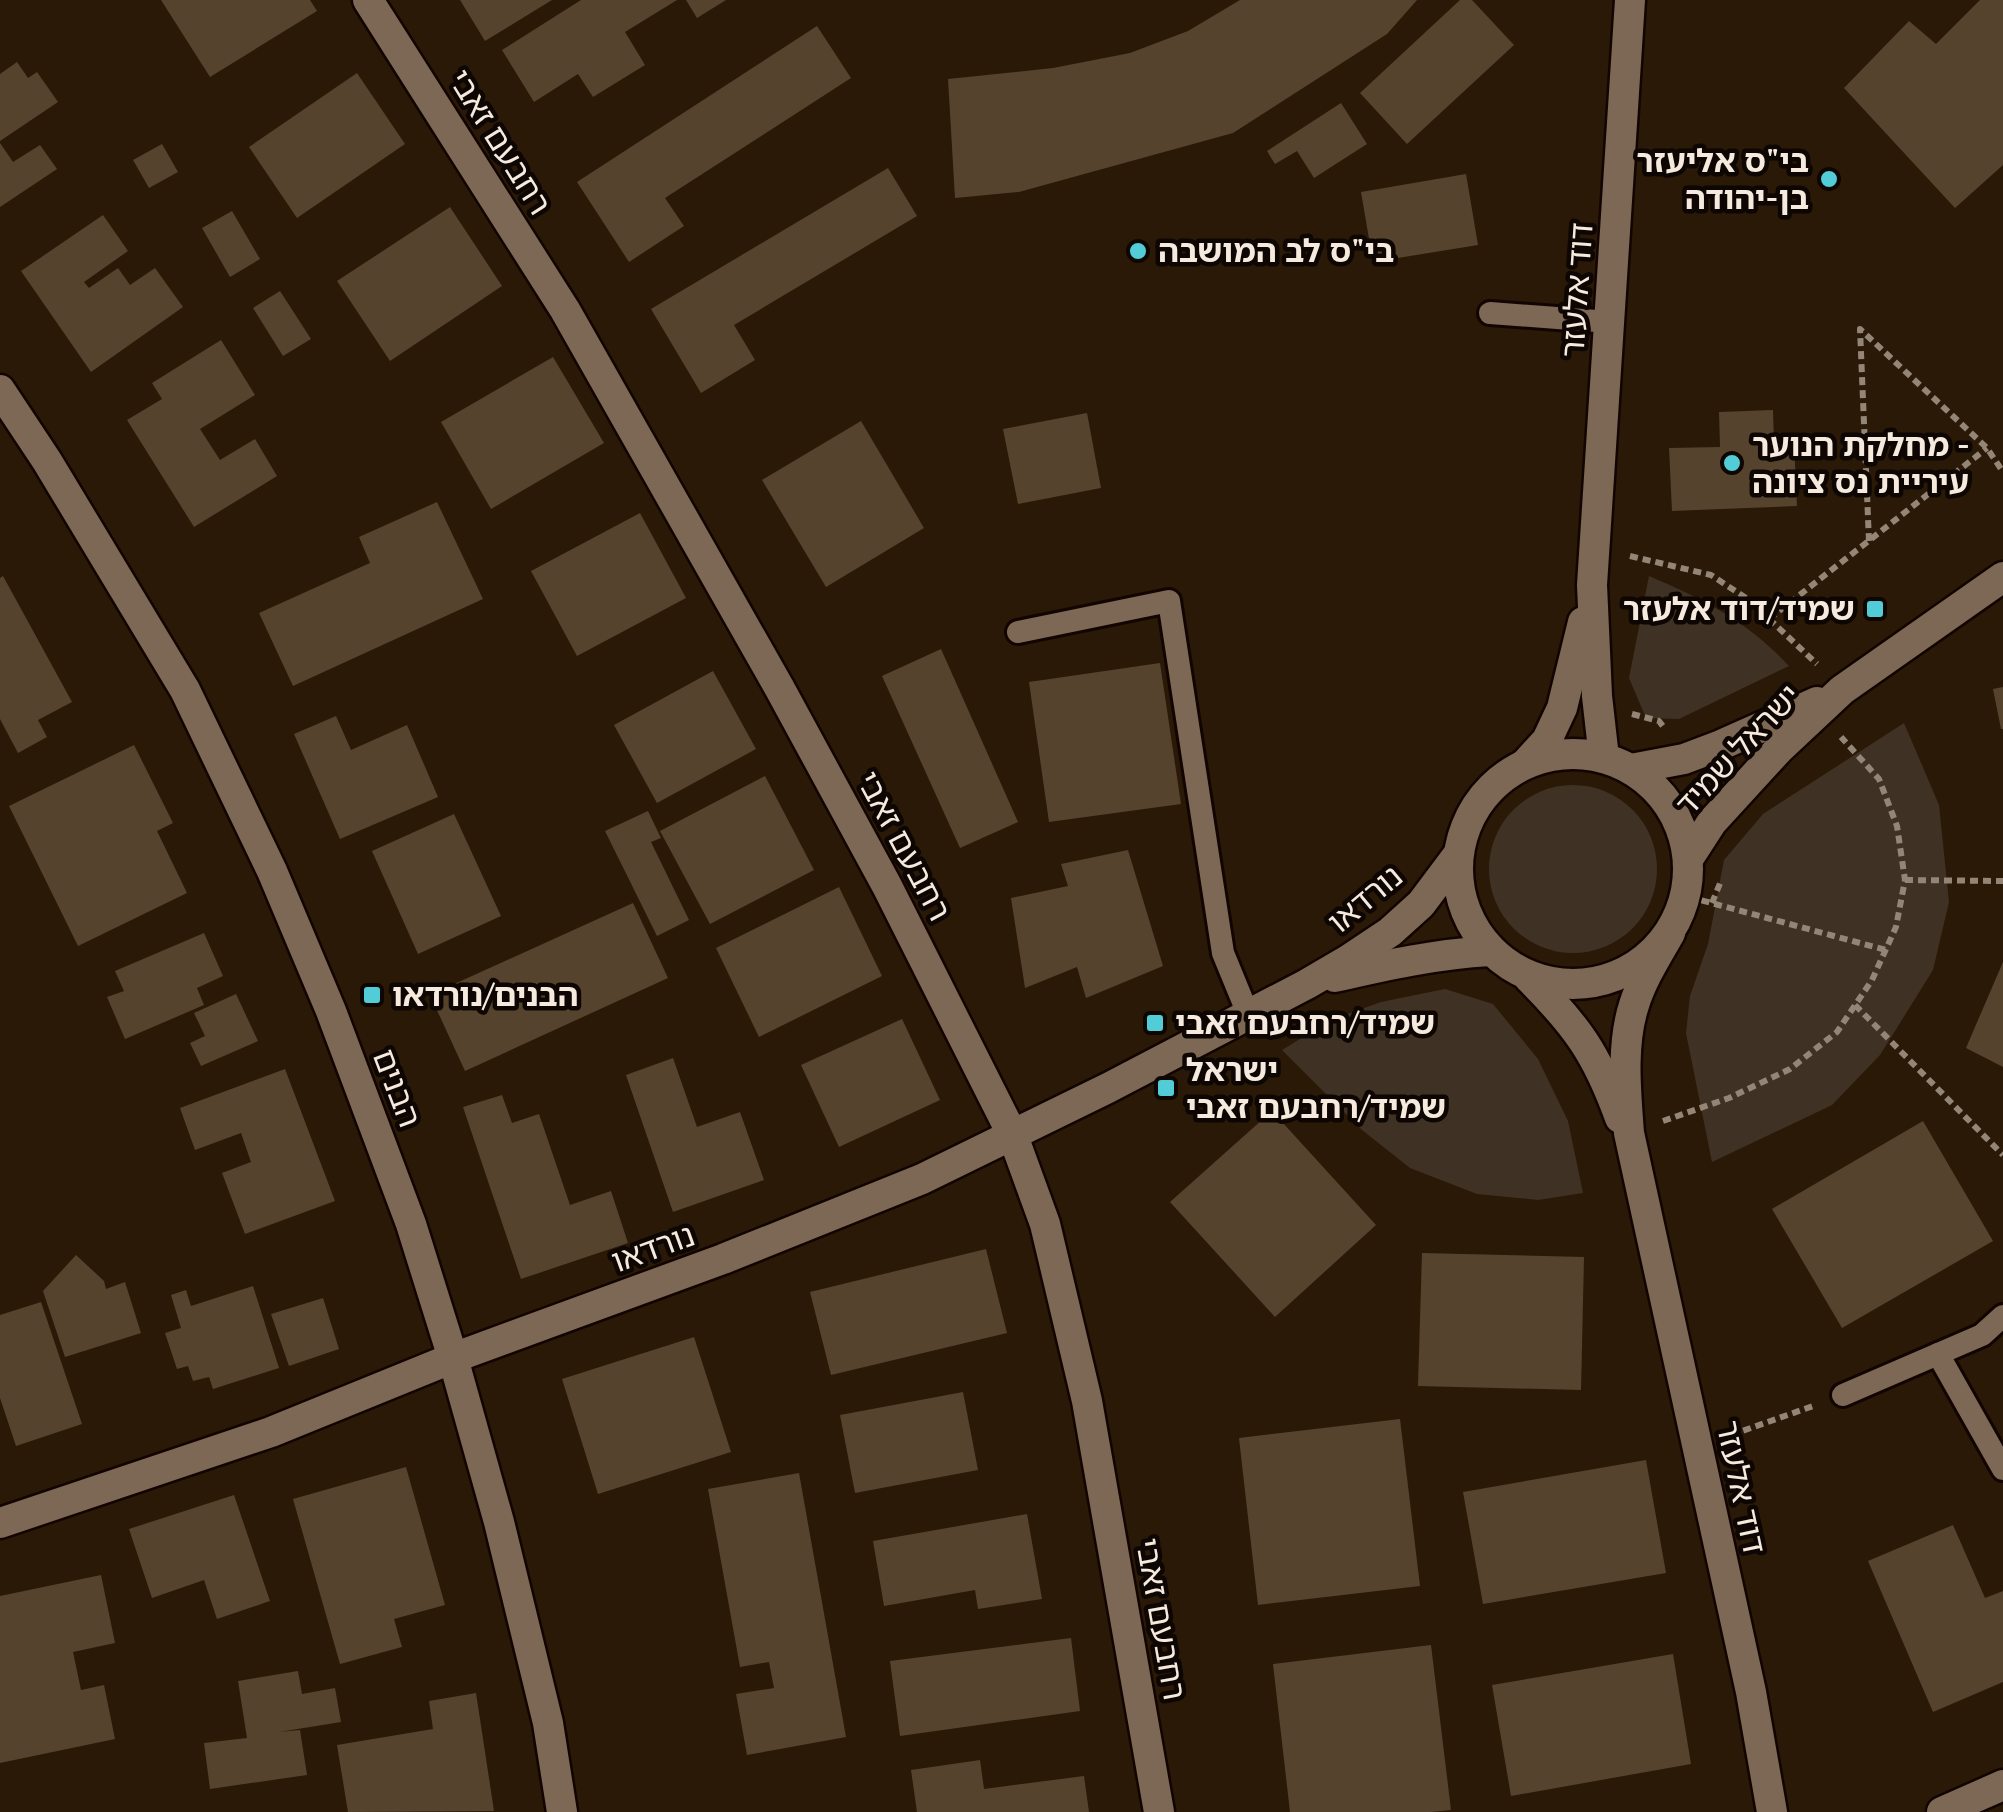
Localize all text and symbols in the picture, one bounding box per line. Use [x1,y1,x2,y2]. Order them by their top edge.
street label: רחבעם זאבי [440,61,562,222]
place label: בי"ס אליעזר בן-יהודה [1636,139,1809,218]
marker: בי"ס אליעזר בן-יהודה [1818,168,1840,190]
street label: דוד אלעזר [1550,221,1602,359]
place label: בי"ס לב המושבה [1158,229,1394,271]
marker: בי"ס לב המושבה [1127,240,1149,262]
place label: מחלקת הנוער - עיריית נס ציונה [1752,423,1970,502]
marker: מחלקת הנוער - עיריית נס ציונה [1721,452,1743,474]
place label: שמיד/דוד אלעזר [1623,587,1855,629]
marker: שמיד/דוד אלעזר [1864,598,1886,620]
street label: ישראל שמיד [1666,675,1809,824]
street label: רחבעם זאבי [848,764,962,928]
street label: נורדאו [1318,855,1411,942]
place label: הבנים/נורדאו [392,973,579,1015]
marker: הבנים/נורדאו [361,984,383,1006]
place label: שמיד/רחבעם זאבי [1175,1001,1435,1043]
marker: שמיד/רחבעם זאבי [1144,1012,1166,1034]
street label: הבנים [364,1043,432,1133]
place label: ישראל שמיד/רחבעם זאבי [1186,1048,1446,1127]
marker: ישראל שמיד/רחבעם זאבי [1155,1077,1177,1099]
street label: נורדאו [605,1213,700,1281]
street label: דוד אלעזר [1707,1416,1777,1557]
street label: רחבעם זאבי [1127,1535,1197,1703]

